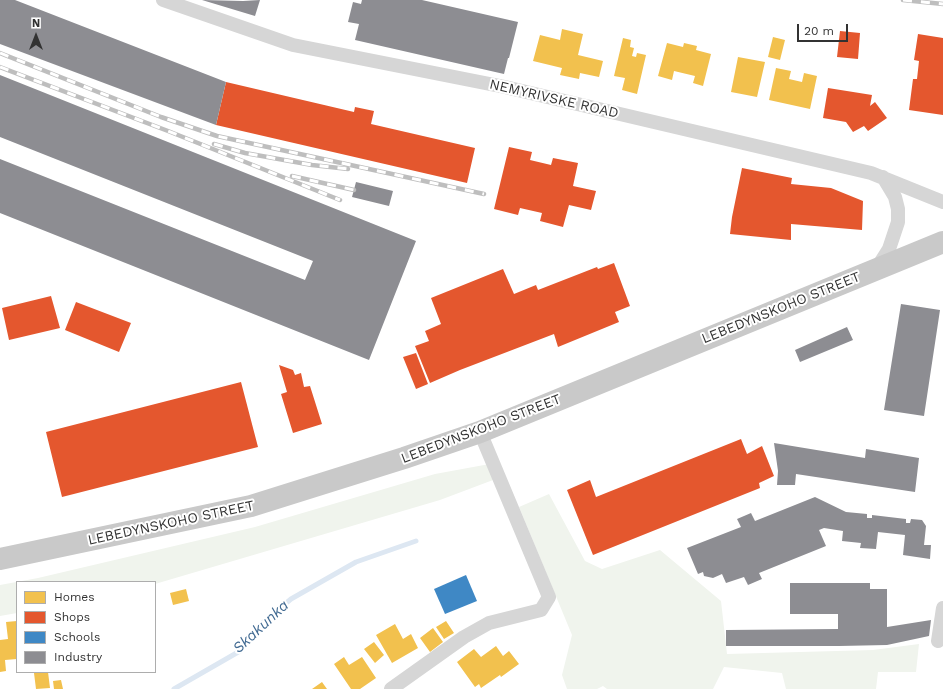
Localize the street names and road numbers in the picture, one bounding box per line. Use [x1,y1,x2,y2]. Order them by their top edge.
street label: NEMYRIVSKE ROAD [488,76,620,122]
street label: LEBEDYNSKOHO STREET [699,268,863,348]
street label: LEBEDYNSKOHO STREET [399,391,563,467]
street label: LEBEDYNSKOHO STREET [86,497,256,549]

